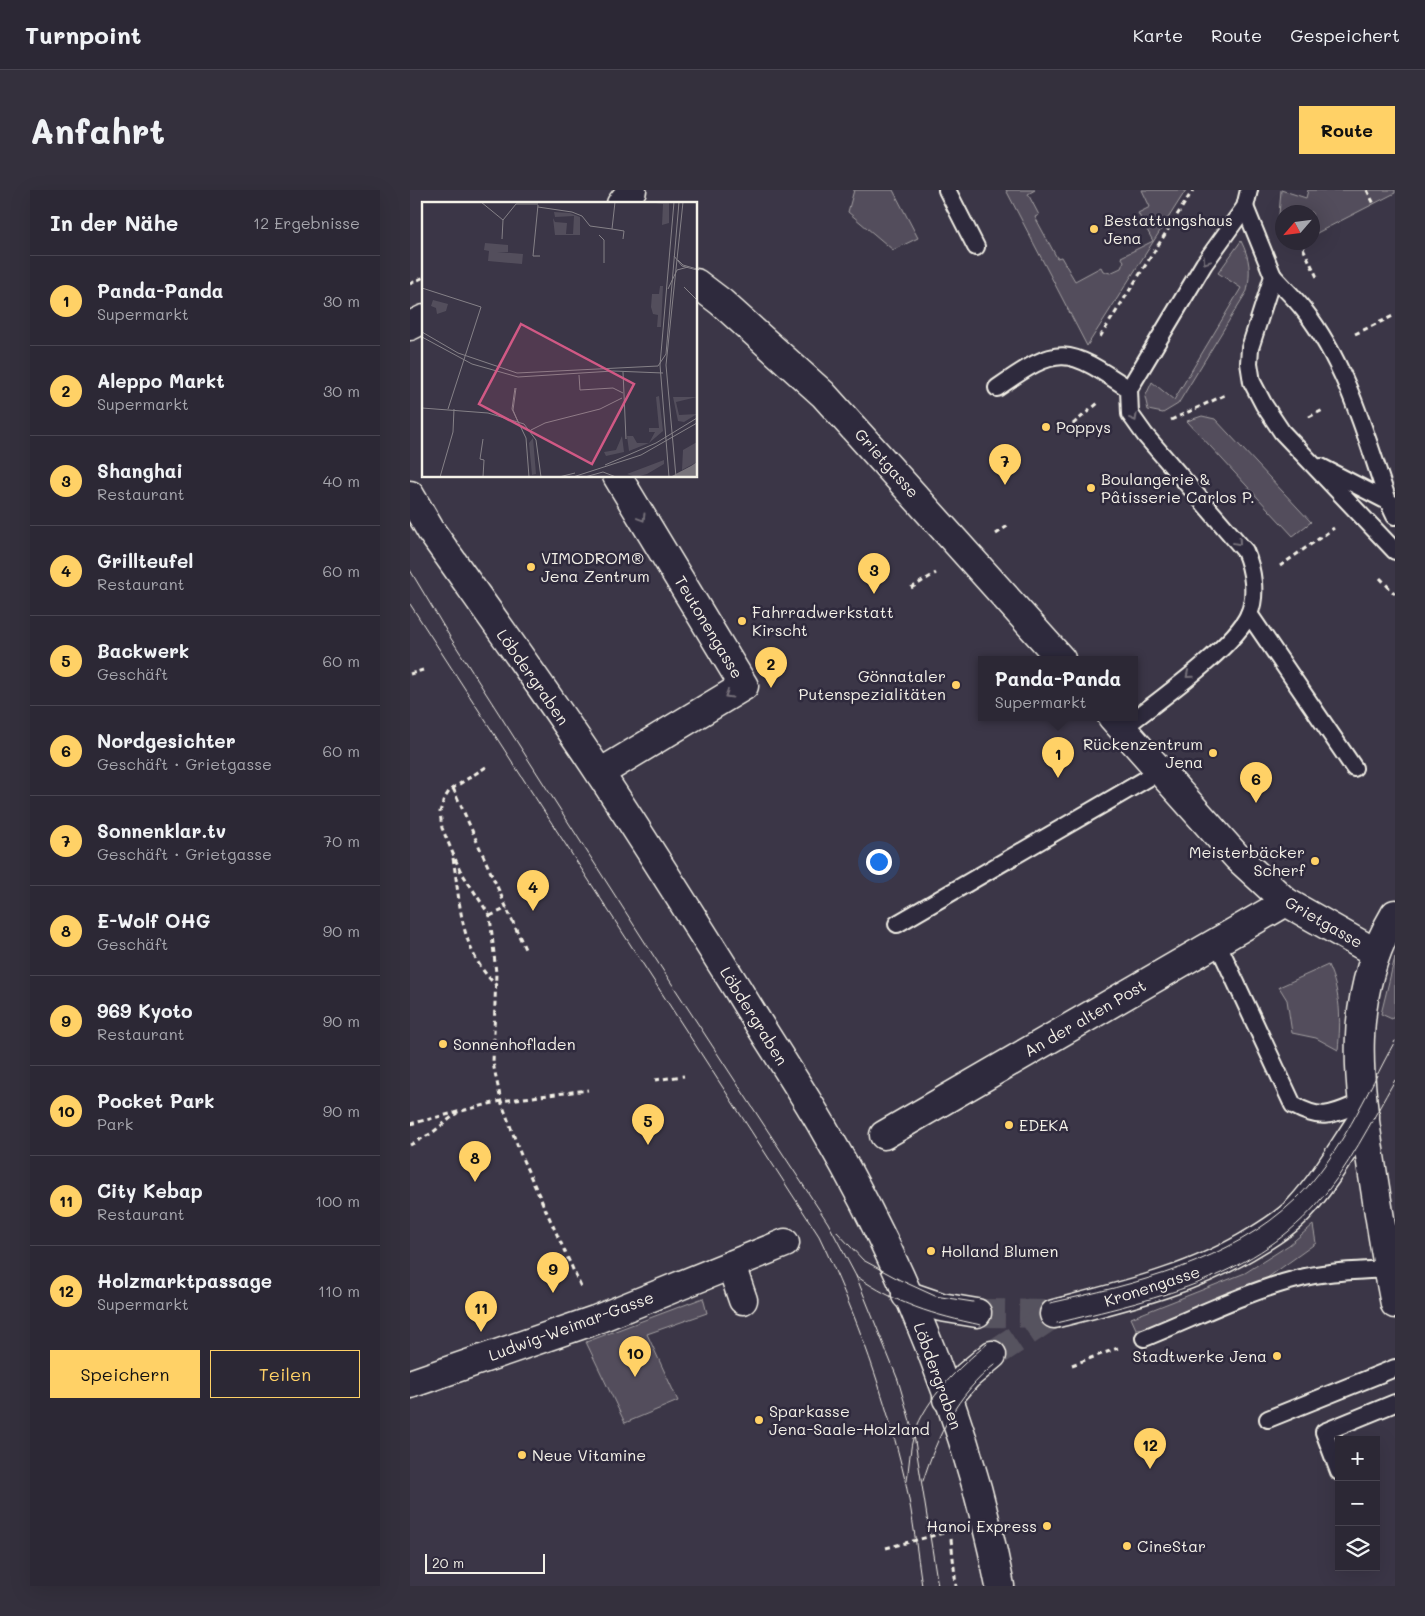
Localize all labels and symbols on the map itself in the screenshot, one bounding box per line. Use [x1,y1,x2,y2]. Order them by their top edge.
inset map [422,202,698,478]
north arrow [1275,205,1320,250]
place label: Bestattungshaus Jena [1104,209,1233,248]
marker: Bestattungshaus Jena [1088,223,1100,235]
one-way arrow [1203,255,1212,264]
one-way arrow [1128,412,1138,421]
place label: Poppys [1056,416,1111,437]
marker: Poppys [1040,421,1052,433]
street label: Grietgasse [851,424,924,502]
pin: 7 [989,444,1021,485]
place label: Boulangerie & Pâtisserie Carlos P. [1101,468,1255,507]
marker: Boulangerie & Pâtisserie Carlos P. [1085,482,1097,494]
one-way arrow [636,512,646,521]
one-way arrow [1232,537,1241,546]
place label: VIMODROM® Jena Zentrum [541,547,650,586]
pin: 3 [858,553,890,594]
marker: VIMODROM® Jena Zentrum [525,561,537,573]
street label: Teutonengasse [670,571,748,682]
place label: Fahrradwerkstatt Kirscht [752,601,894,640]
marker: Fahrradwerkstatt Kirscht [736,615,748,627]
street label: Löbdergraben [493,625,574,729]
pin: 2 [755,647,787,688]
place label: Gönnataler Putenspezialitäten [799,665,946,704]
one-way arrow [1186,669,1195,677]
marker: Gönnataler Putenspezialitäten [950,679,962,691]
one-way arrow [725,689,734,699]
place label: Rückenzentrum Jena [1083,733,1203,772]
pin: 1 [1042,737,1074,778]
marker: Rückenzentrum Jena [1207,747,1219,759]
pin: 6 [1240,762,1272,803]
place label: Meisterbäcker Scherf [1189,841,1306,880]
your location [866,849,892,875]
marker: Meisterbäcker Scherf [1309,855,1321,867]
pin: 4 [517,870,549,911]
street label: Grietgasse [1282,891,1367,952]
street label: Löbdergraben [716,963,793,1069]
street label: An der alten Post [1020,974,1149,1061]
place label: Sonnenhofladen [453,1033,576,1054]
marker: Sonnenhofladen [437,1038,449,1050]
pin: 5 [632,1104,664,1145]
place label: EDEKA [1019,1114,1069,1135]
marker: EDEKA [1003,1119,1015,1131]
pin: 8 [459,1141,491,1182]
place label: Holland Blumen [941,1240,1058,1261]
marker: Holland Blumen [925,1245,937,1257]
pin: 9 [537,1252,569,1293]
street label: Kronengasse [1101,1260,1202,1311]
street label: Ludwig-Weimar-Gasse [485,1286,656,1365]
pin: 11 [465,1291,497,1332]
street label: Löbdergraben [909,1319,968,1432]
pin: 10 [619,1336,651,1377]
place label: Stadtwerke Jena [1132,1345,1267,1366]
marker: Stadtwerke Jena [1271,1350,1283,1362]
place label: Sparkasse Jena-Saale-Holzland [769,1400,930,1439]
marker: Sparkasse Jena-Saale-Holzland [753,1414,765,1426]
pin: 12 [1134,1428,1166,1469]
place label: Neue Vitamine [532,1444,646,1465]
marker: Neue Vitamine [516,1449,528,1461]
place label: Hanoi Express [927,1515,1037,1536]
marker: Hanoi Express [1041,1520,1053,1532]
place label: CineStar [1137,1535,1206,1556]
marker: CineStar [1121,1540,1133,1552]
scale bar [425,1551,545,1574]

